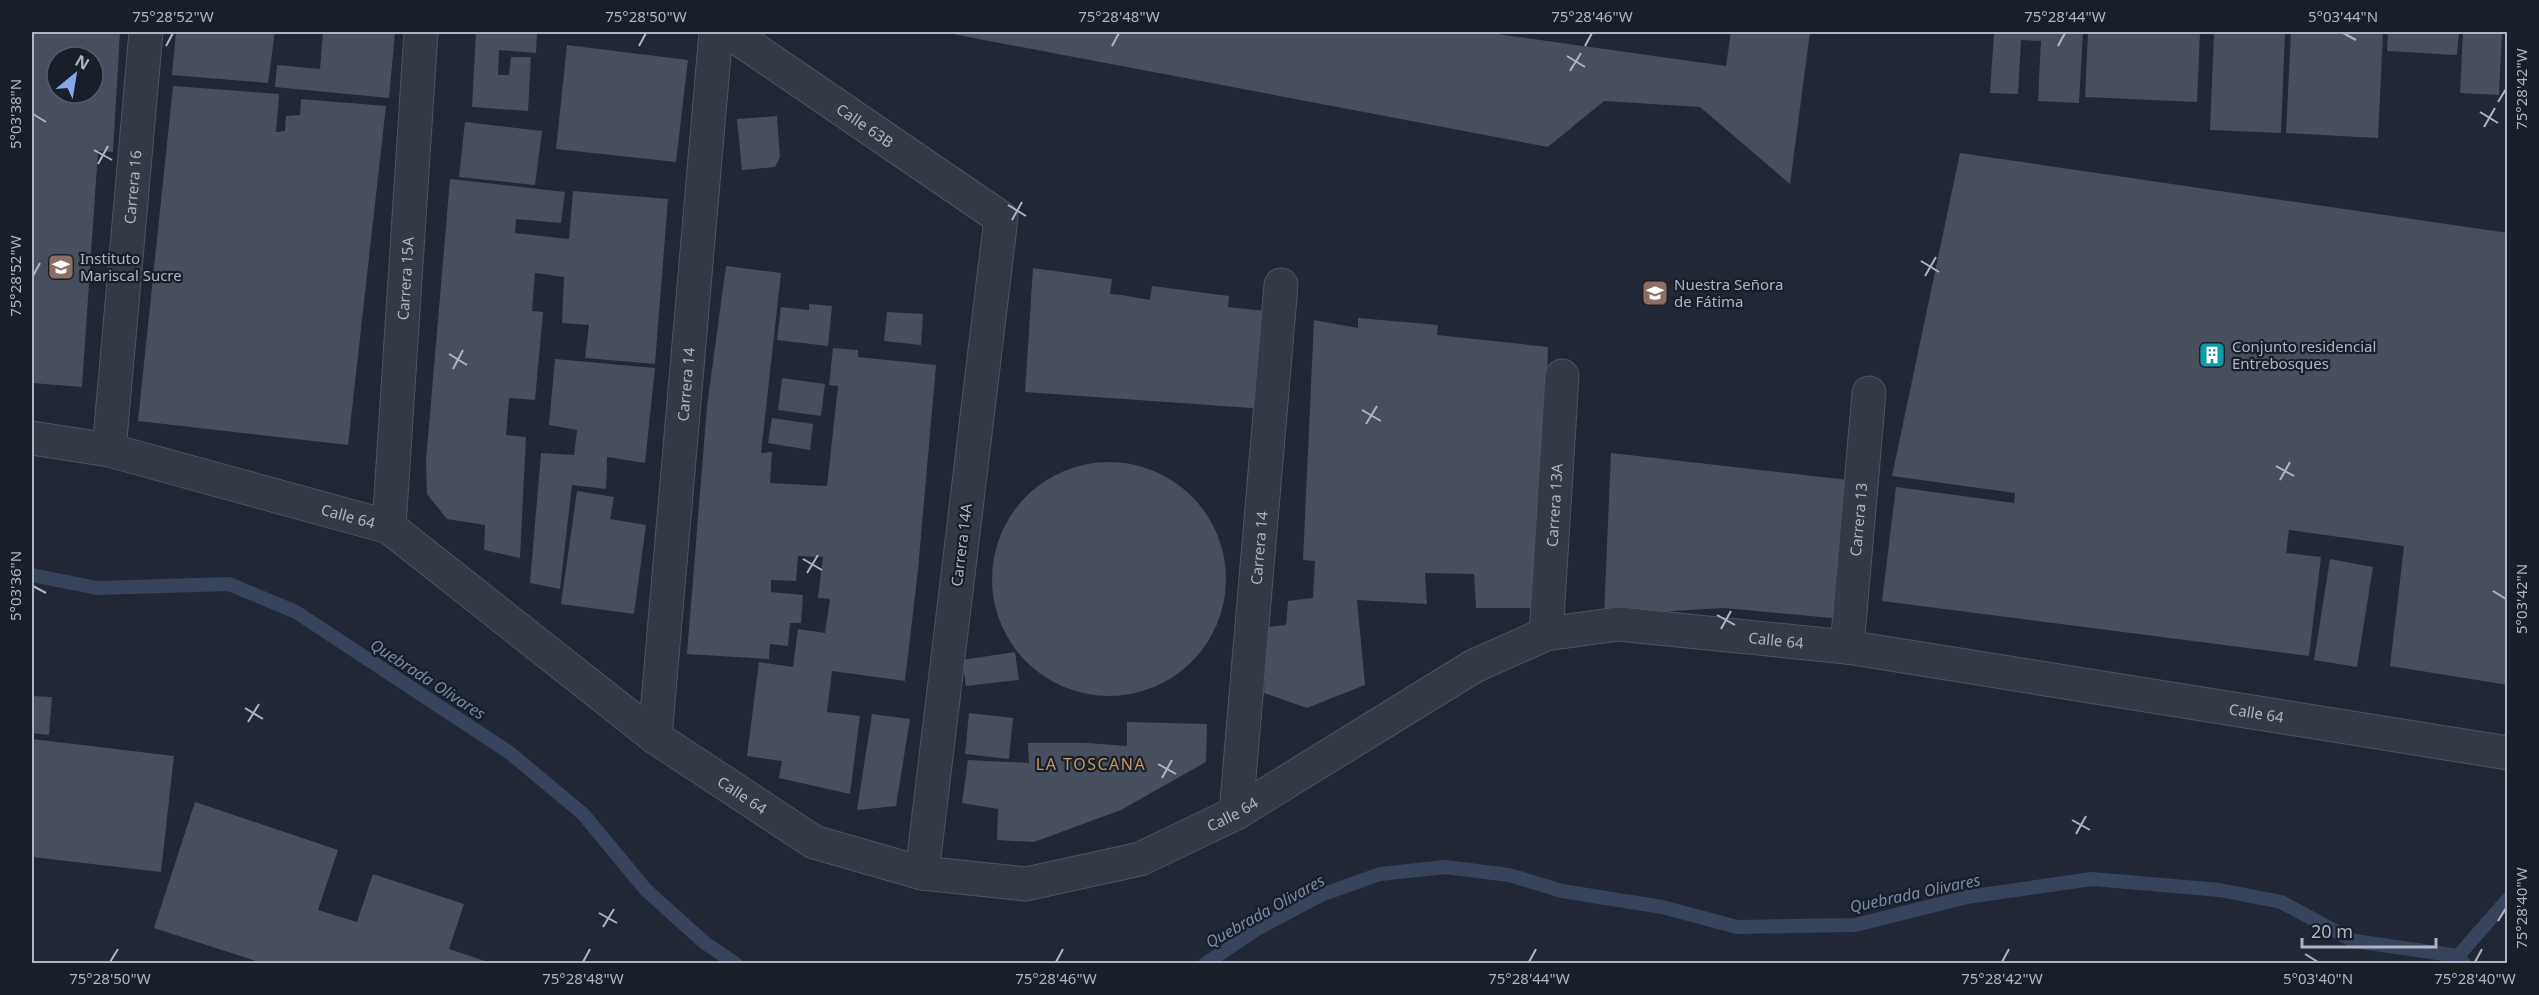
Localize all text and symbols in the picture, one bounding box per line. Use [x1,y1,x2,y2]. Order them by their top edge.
text: 75°28'52"W [132,6,214,26]
text: 75°28'50"W [605,6,687,26]
text: 75°28'48"W [1078,6,1160,26]
text: 75°28'46"W [1551,6,1633,26]
text: 75°28'44"W [2024,6,2106,26]
text: 5°03'44"N [2308,6,2378,26]
north arrow [45,45,105,105]
text: 75°28'42"W [2511,48,2531,130]
text: N [71,49,94,75]
text: 5°03'38"N [5,79,25,149]
street label: Calle 63B [833,99,898,152]
street label: Carrera 16 [119,149,145,225]
text: 75°28'52"W [5,235,25,317]
street label: Carrera 15A [392,236,418,321]
place label: Instituto Mariscal Sucre [80,248,182,285]
school or university icon: Instituto Mariscal Sucre [46,252,76,282]
place label: Nuestra Señora de Fátima [1674,274,1783,311]
school or university icon: Nuestra Señora de Fátima [1640,278,1670,308]
place label: Conjunto residencial Entrebosques [2232,336,2376,373]
building icon: Conjunto residencial Entrebosques [2197,340,2227,370]
street label: Carrera 14 [672,346,699,422]
street label: Carrera 13A [1541,463,1567,548]
street label: Carrera 13 [1845,482,1871,557]
street label: Calle 64 [319,499,378,533]
street label: Carrera 14A [946,502,976,588]
street label: Carrera 14 [1245,510,1272,586]
text: 5°03'36"N [5,551,25,621]
text: 5°03'42"N [2511,564,2531,634]
street label: Calle 64 [1748,627,1805,653]
water label: Quebrada Olivares [366,634,490,724]
street label: Calle 64 [2228,698,2286,727]
district label: LA TOSCANA [1036,753,1146,775]
street label: Calle 64 [714,771,771,819]
street label: Calle 64 [1203,792,1262,836]
text: 75°28'40"W [2511,867,2531,949]
water label: Quebrada Olivares [1848,868,1982,918]
water label: Quebrada Olivares [1202,869,1329,953]
scale bar [2302,911,2436,949]
text: 20 m [2311,919,2353,943]
text: 75°28'50"W [69,968,151,988]
text: 75°28'48"W [542,968,624,988]
text: 75°28'46"W [1015,968,1097,988]
text: 75°28'44"W [1488,968,1570,988]
text: 75°28'42"W [1961,968,2043,988]
text: 5°03'40"N [2283,968,2353,988]
text: 75°28'40"W [2434,968,2516,988]

